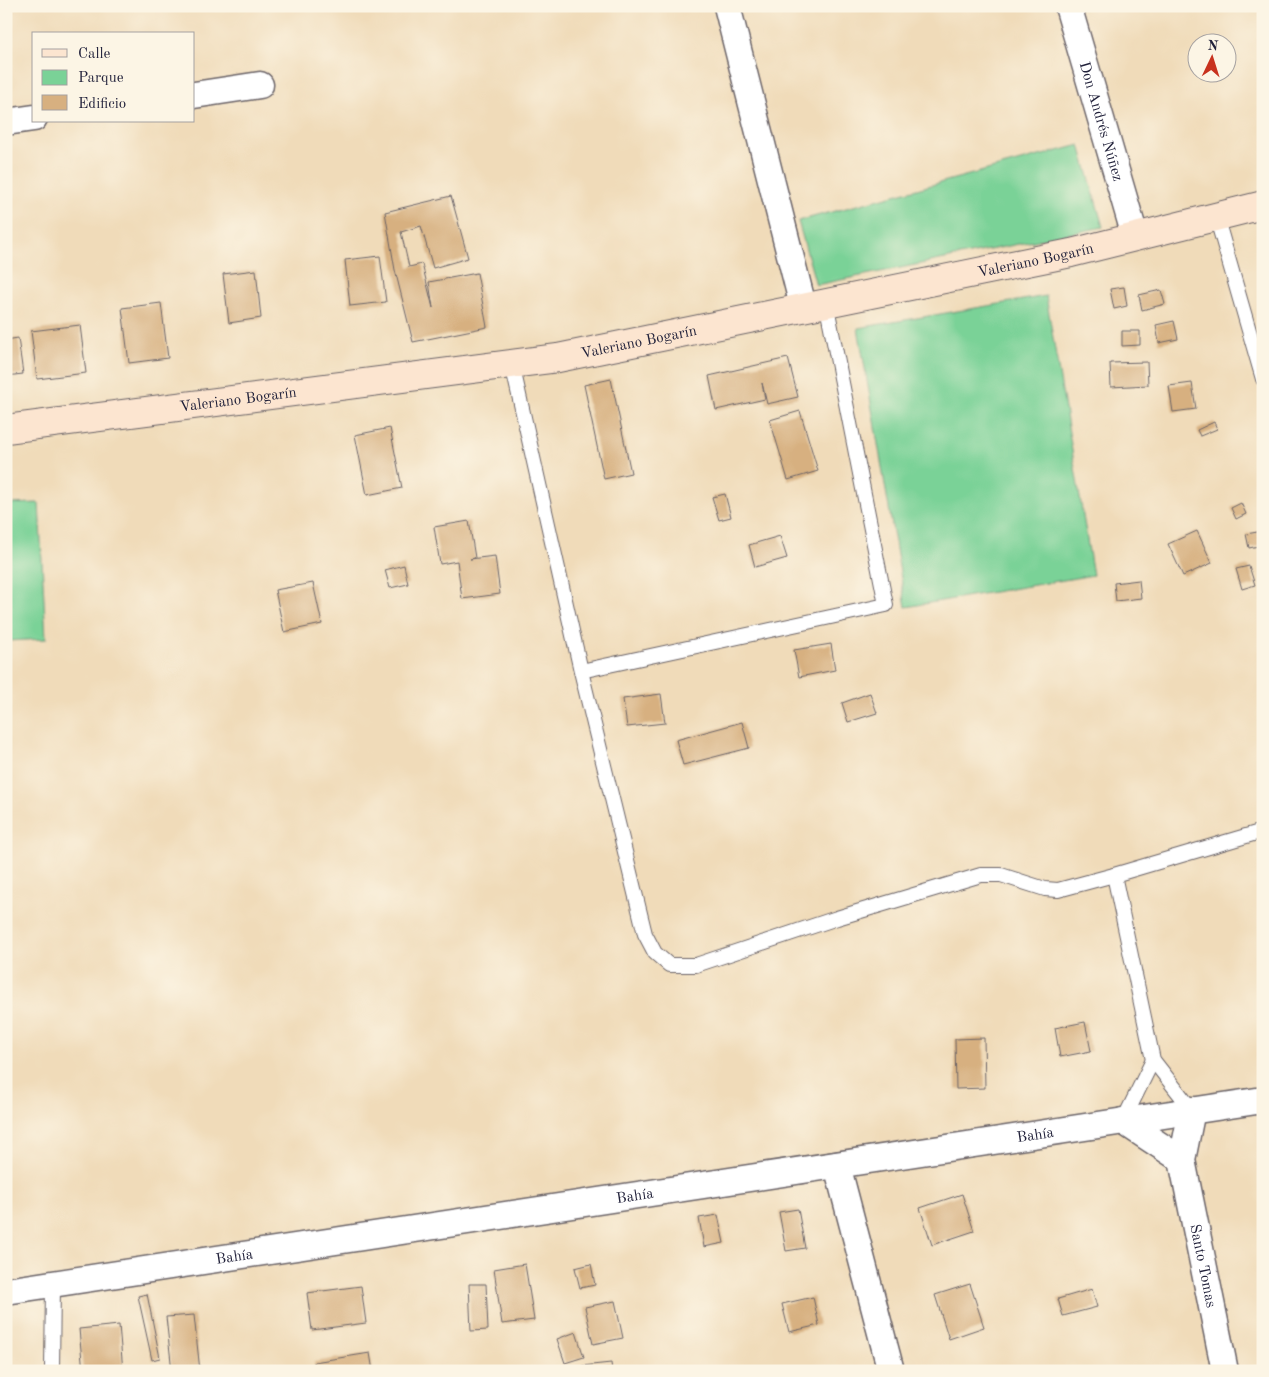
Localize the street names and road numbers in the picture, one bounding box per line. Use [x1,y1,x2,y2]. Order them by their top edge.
street label: Don Andrés Núñez [1076,60,1125,183]
street label: Valeriano Bogarín [977,242,1095,281]
street label: Valeriano Bogarín [580,324,698,362]
street label: Valeriano Bogarín [179,386,298,416]
street label: Bahía [1016,1126,1056,1146]
street label: Bahía [615,1187,655,1207]
street label: Santo Tomas [1186,1223,1218,1309]
street label: Bahía [215,1247,255,1268]

